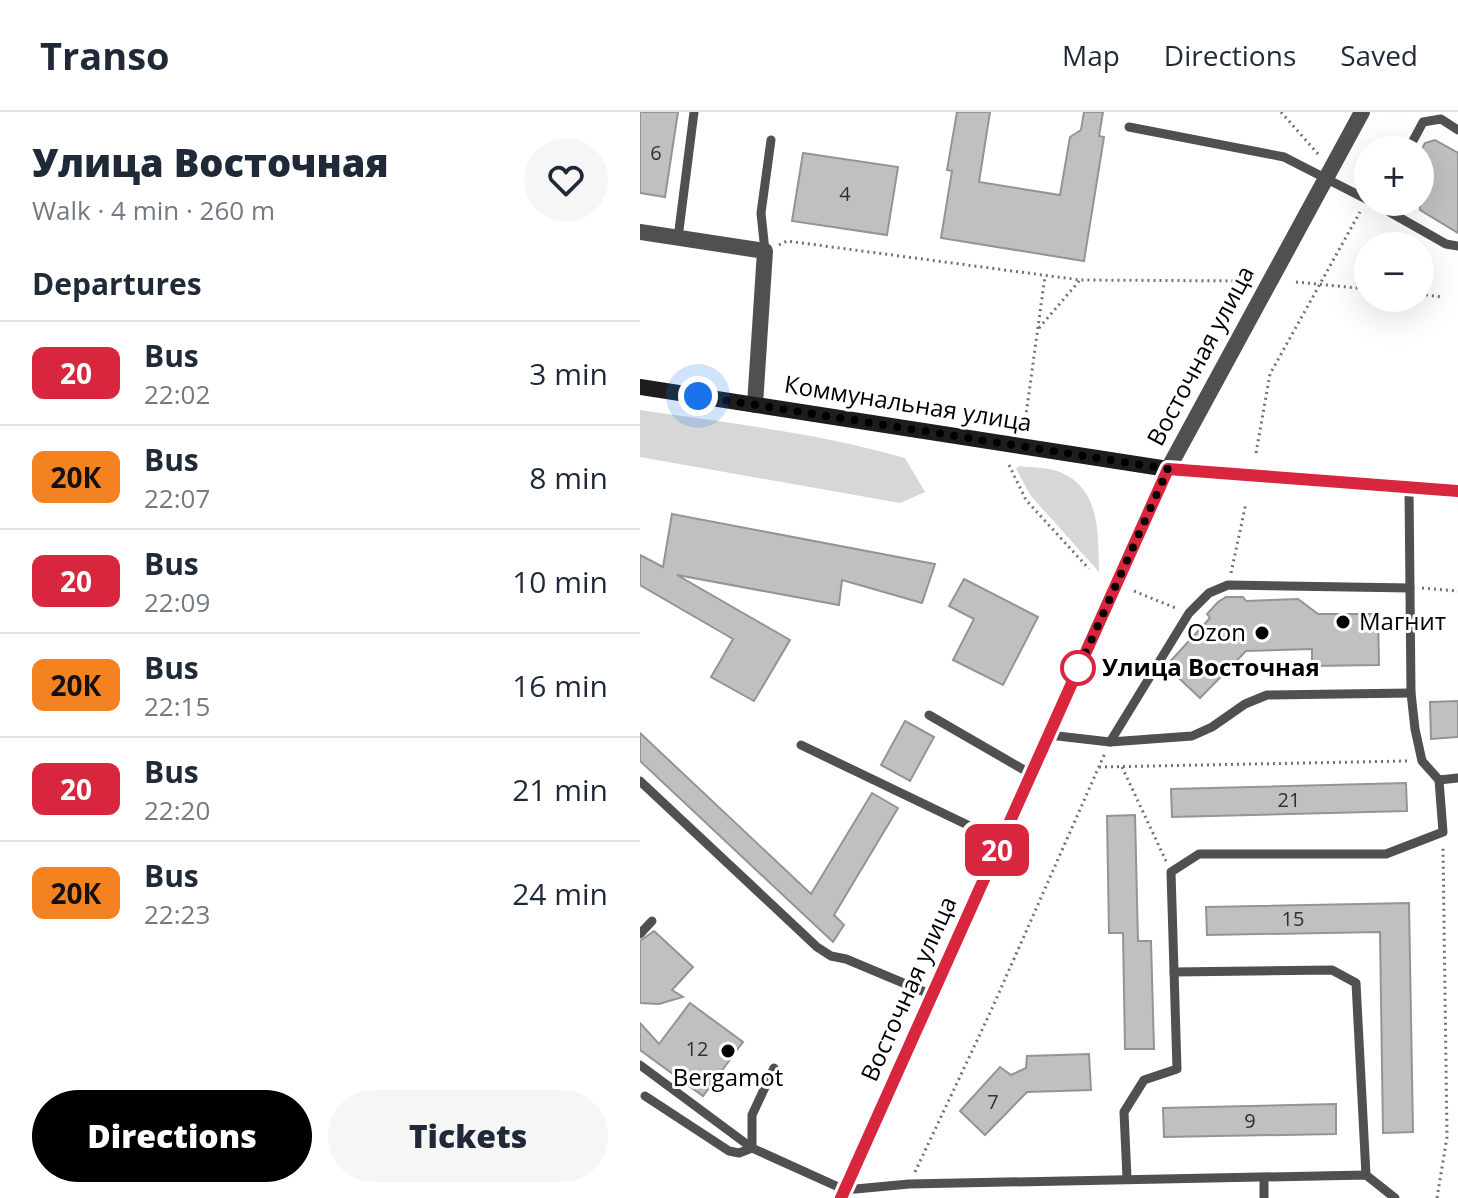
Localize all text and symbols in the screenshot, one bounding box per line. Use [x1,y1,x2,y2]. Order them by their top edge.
text: Transo [40,29,170,81]
text: Map [1062,36,1120,74]
text: Directions [1164,36,1296,74]
text: Saved [1340,36,1418,74]
text: Улица Восточная [32,136,389,188]
map controls [1354,136,1434,312]
button: + [1354,136,1434,216]
button: heart [524,138,608,222]
house number: 6 [650,139,662,166]
house number: 4 [839,180,851,207]
text: Walk · 4 min · 260 m [32,192,275,228]
button: − [1354,232,1434,312]
street label: Восточная улица [1138,260,1261,451]
text: Departures [32,263,202,304]
text: Bus [144,335,199,376]
text: 3 min [529,353,608,394]
text: 20 [60,354,92,392]
street label: Коммунальная улица [782,367,1034,438]
text: 22:02 [144,376,210,412]
your location [678,376,718,416]
text: Bus [144,439,199,480]
text: 8 min [529,457,608,498]
text: 20К [51,458,101,496]
text: 22:07 [144,480,210,516]
text: Bus [144,543,199,584]
text: 10 min [512,561,608,602]
text: 20 [60,562,92,600]
text: 22:09 [144,584,210,620]
place label: Магнит [1359,604,1446,637]
marker: Магнит [1334,613,1352,631]
place label: Ozon [1187,615,1246,648]
marker: Ozon [1253,624,1271,642]
text: Bus [144,647,199,688]
place label: Улица Восточная [1102,650,1320,683]
marker: Улица Восточная [1061,651,1095,685]
text: 16 min [512,665,608,706]
text: 20К [51,666,101,704]
text: 22:15 [144,688,210,724]
text: Bus [144,751,199,792]
text: 21 min [512,769,608,810]
text: 20 [60,770,92,808]
house number: 21 [1278,786,1300,813]
text: 22:20 [144,792,210,828]
line badge: 20 [961,824,1033,876]
text: 20 [981,831,1013,869]
text: Bus [144,855,199,896]
text: 24 min [512,873,608,914]
text: 20К [51,874,101,912]
street label: Восточная улица [852,891,963,1086]
text: 22:23 [144,896,210,932]
house number: 15 [1282,905,1304,932]
house number: 12 [686,1035,708,1062]
marker: Bergamot [719,1042,737,1060]
place label: Bergamot [673,1060,783,1093]
house number: 7 [987,1088,999,1115]
button: Directions [32,1090,312,1182]
button: Tickets [328,1090,608,1182]
house number: 9 [1244,1107,1256,1134]

